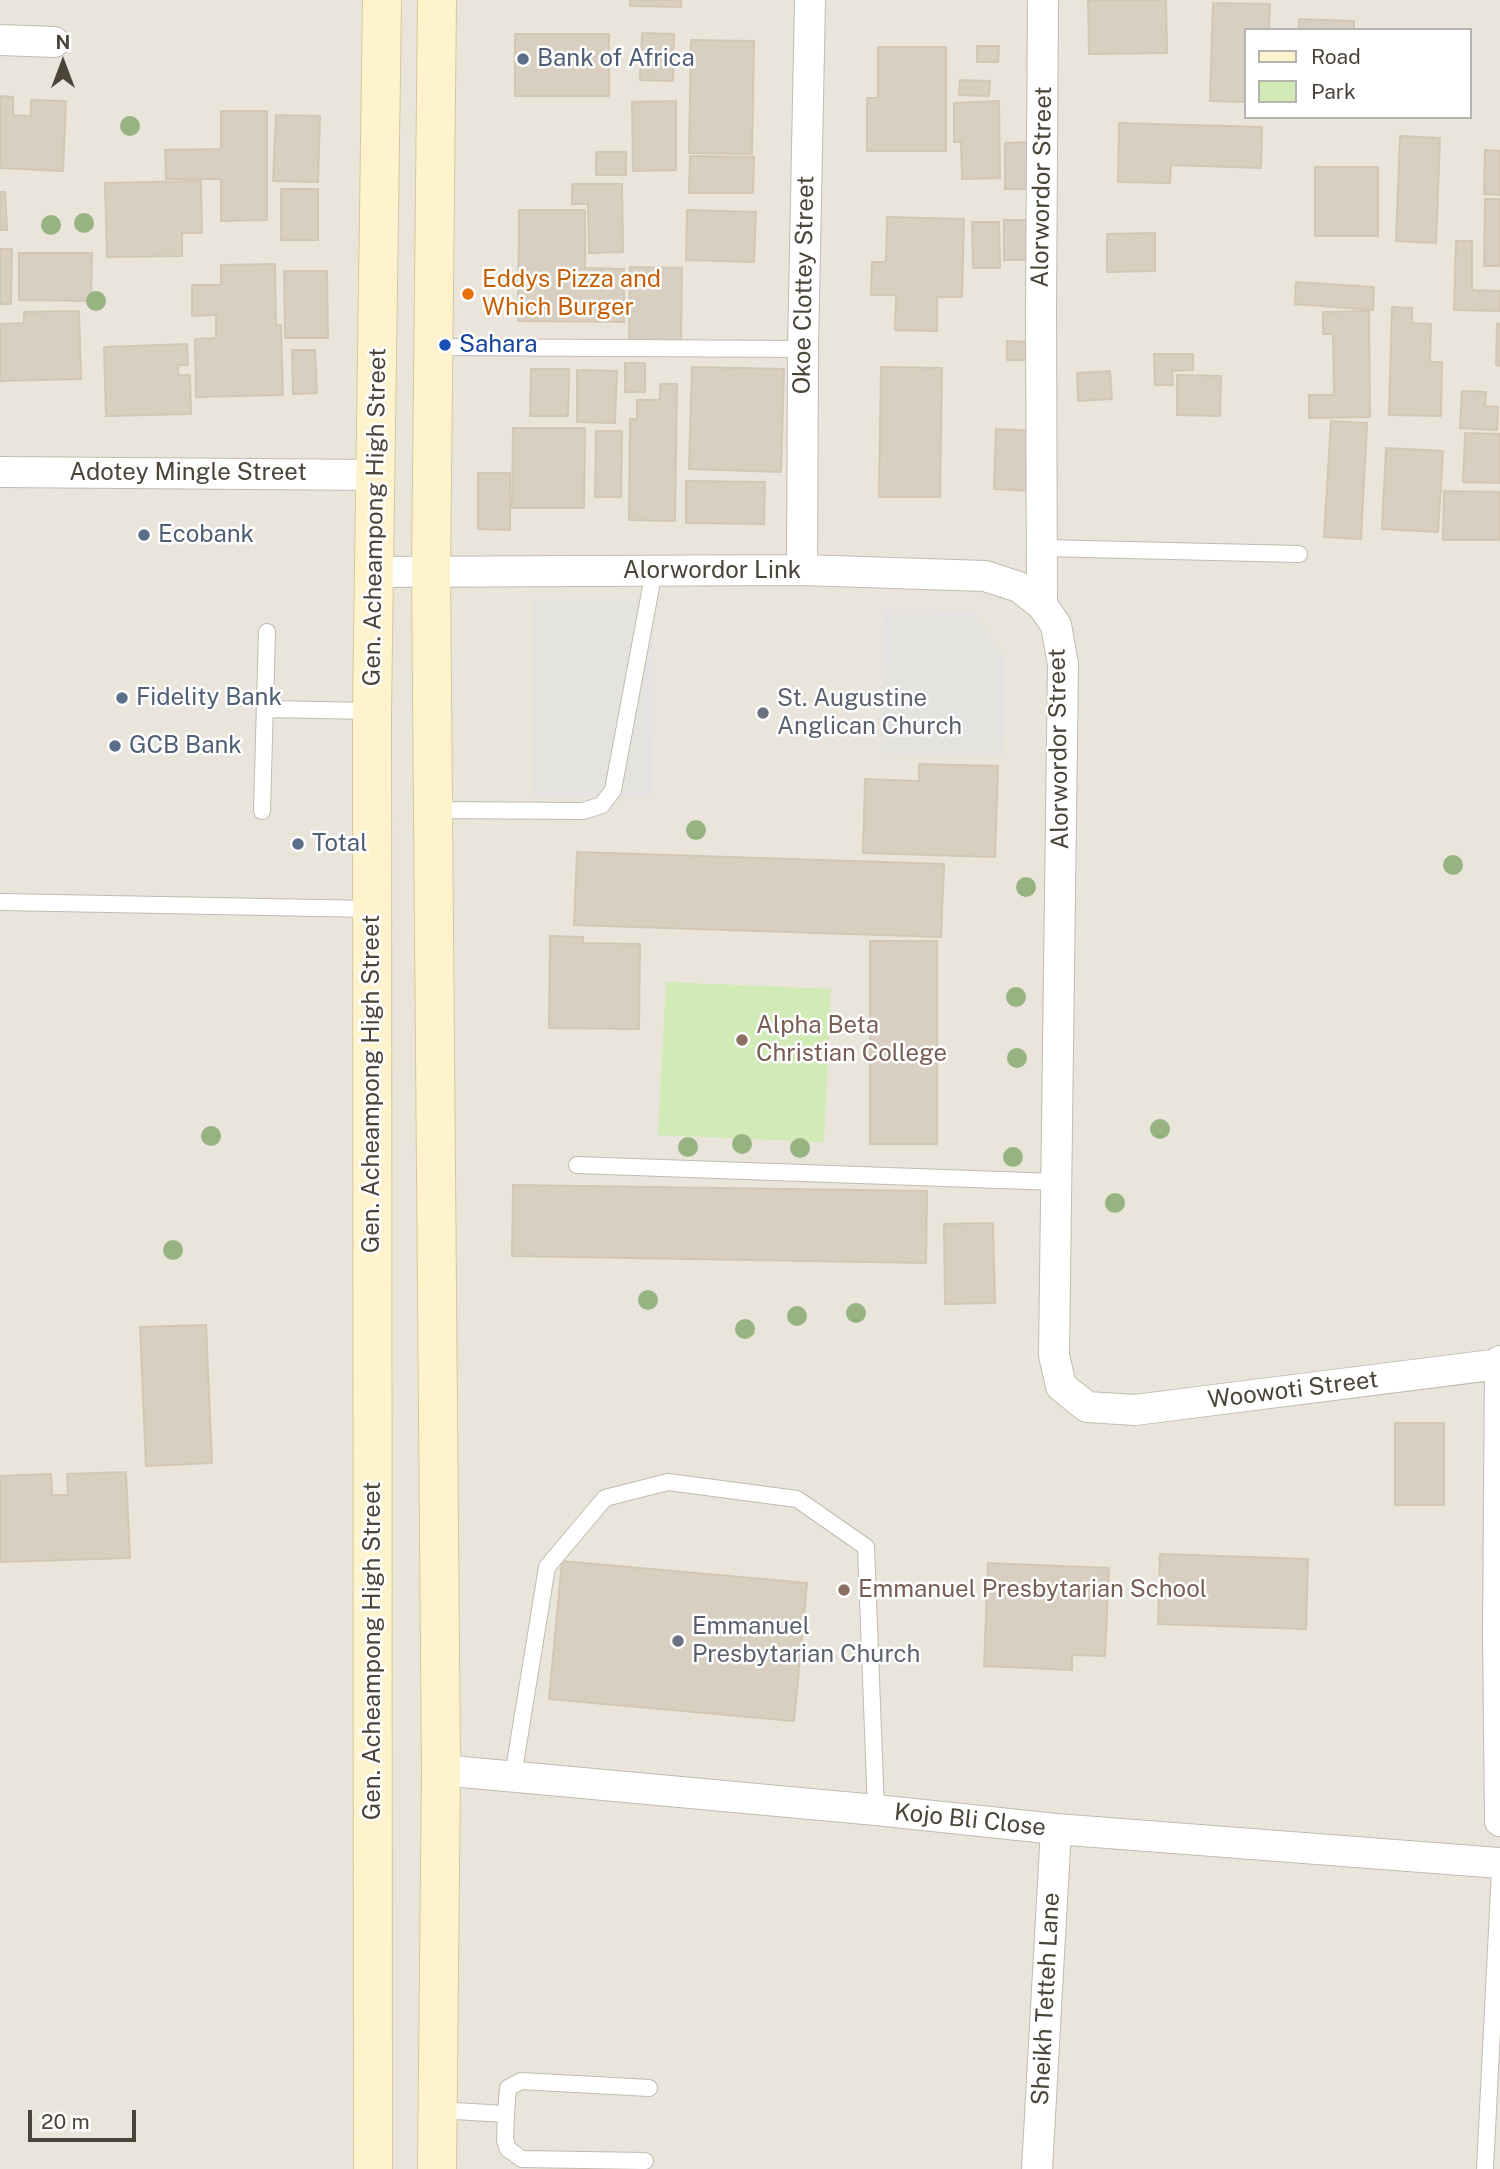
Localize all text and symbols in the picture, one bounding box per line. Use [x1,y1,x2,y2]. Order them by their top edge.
north arrow [28,28,98,98]
legend [1244,28,1472,119]
text: N [56,31,70,53]
text: Road [1311,44,1361,69]
place label: Bank of Africa [537,45,695,73]
marker: Bank of Africa [515,51,531,67]
text: Park [1311,79,1356,104]
street label: Alorwordor Street [1026,86,1058,288]
street label: Okoe Clottey Street [788,175,820,395]
place label: Eddys Pizza and Which Burger [482,266,661,322]
marker: Eddys Pizza and Which Burger [460,286,476,302]
place label: Sahara [459,331,538,359]
marker: Sahara [437,337,453,353]
street label: Gen. Acheampong High Street [358,347,392,687]
street label: Adotey Mingle Street [69,459,307,487]
place label: Ecobank [158,521,254,549]
marker: Ecobank [136,527,152,543]
street label: Alorwordor Link [623,557,801,585]
street label: Alorwordor Street [1043,648,1075,850]
place label: Fidelity Bank [136,684,282,712]
place label: St. Augustine Anglican Church [777,685,962,741]
marker: Fidelity Bank [114,690,130,706]
marker: St. Augustine Anglican Church [755,705,771,721]
place label: GCB Bank [129,732,242,760]
marker: GCB Bank [107,738,123,754]
place label: Total [312,830,367,858]
marker: Total [290,836,306,852]
street label: Gen. Acheampong High Street [358,915,386,1253]
place label: Alpha Beta Christian College [756,1012,947,1068]
marker: Alpha Beta Christian College [734,1032,750,1048]
street label: Woowoti Street [1206,1365,1380,1415]
street label: Gen. Acheampong High Street [359,1482,387,1820]
place label: Emmanuel Presbytarian School [858,1576,1207,1604]
marker: Emmanuel Presbytarian School [836,1582,852,1598]
place label: Emmanuel Presbytarian Church [692,1613,920,1669]
marker: Emmanuel Presbytarian Church [670,1633,686,1649]
street label: Kojo Bli Close [893,1798,1047,1842]
street label: Sheikh Tetteh Lane [1026,1892,1066,2106]
scale bar [32,2096,140,2140]
text: 20 m [41,2109,90,2134]

